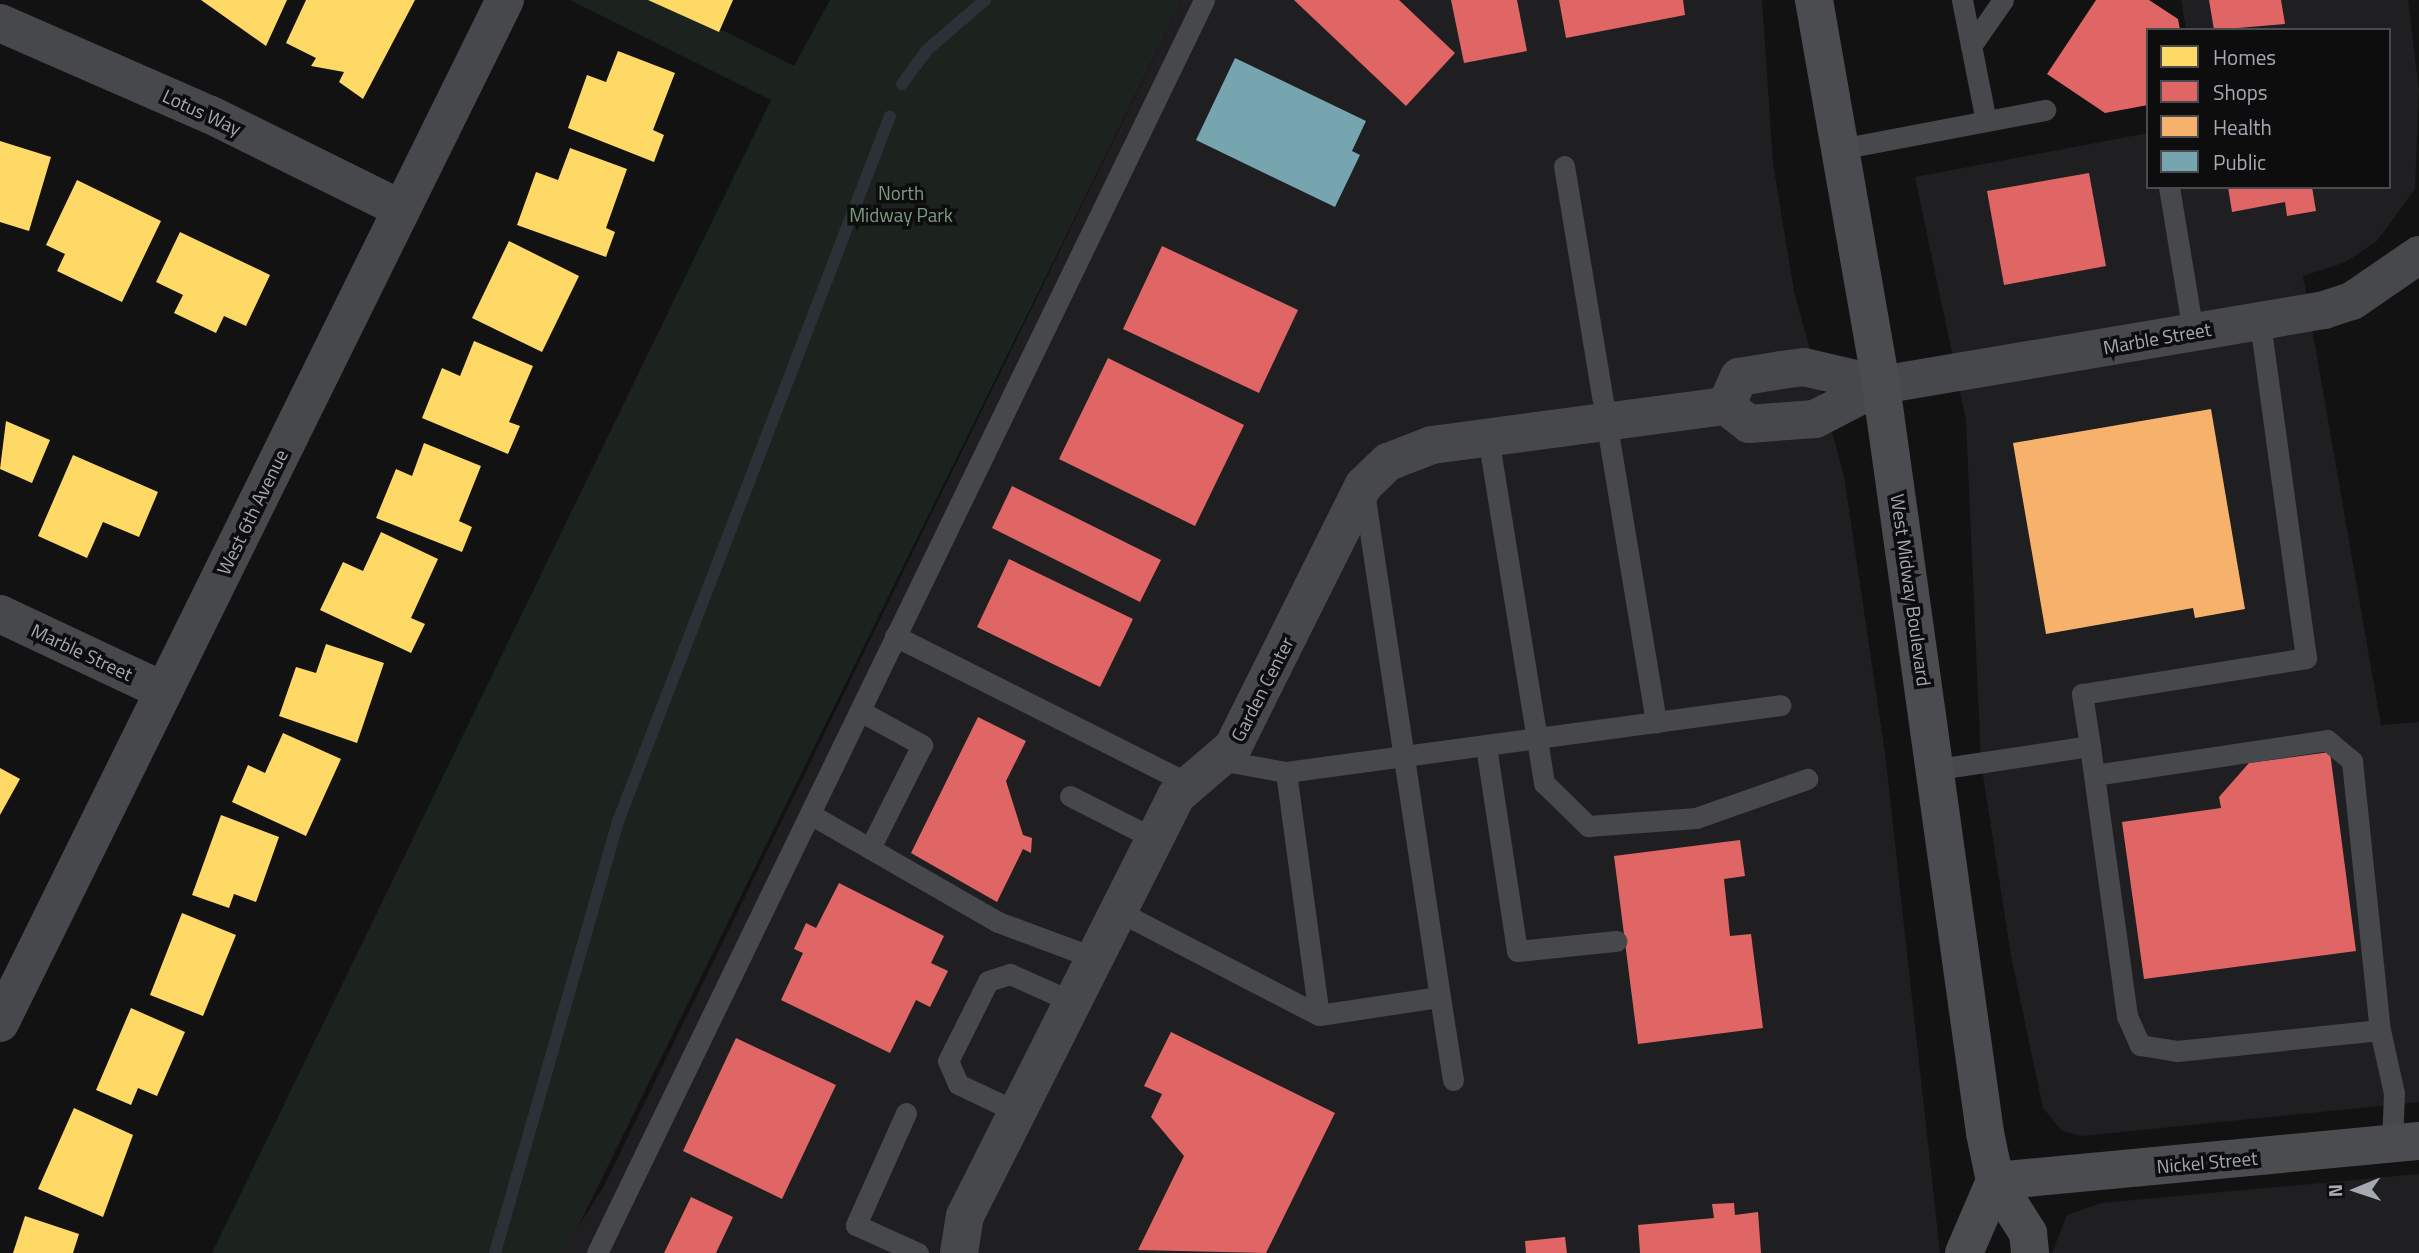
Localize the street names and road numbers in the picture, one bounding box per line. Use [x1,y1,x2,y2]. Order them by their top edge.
street label: Lotus Way [159,84,245,140]
street label: Marble Street [2101,317,2213,359]
street label: West 6th Avenue [212,445,292,579]
street label: West Midway Boulevard [1886,493,1936,687]
street label: Marble Street [28,619,136,685]
street label: Garden Center [1226,633,1298,745]
street label: Nickel Street [2156,1146,2258,1178]

